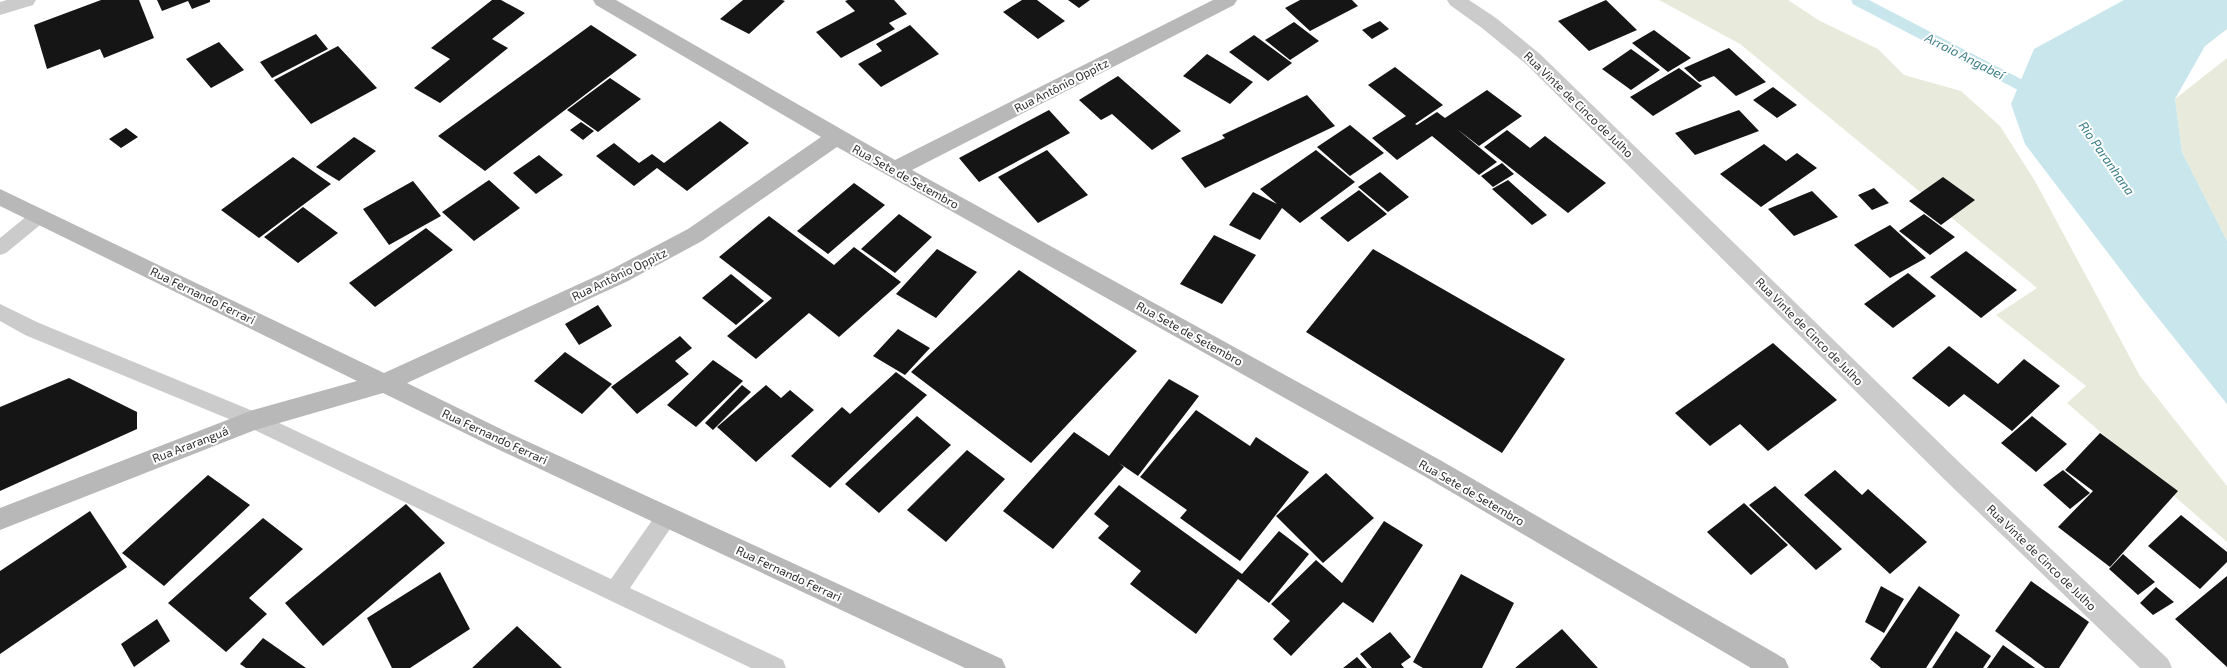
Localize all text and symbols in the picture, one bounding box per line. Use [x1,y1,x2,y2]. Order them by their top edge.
water label: Arroio Angabeí [1922,29,2009,84]
street label: Rua Vinte de Cinco de Julho [1522,48,1637,160]
street label: Rua Antônio Oppitz [1011,55,1111,115]
water label: Rio Paranhana [2076,118,2138,198]
street label: Rua Sete de Setembro [850,141,962,211]
street label: Rua Antônio Oppitz [569,245,669,303]
street label: Rua Fernando Ferrari [148,264,258,326]
street label: Rua Vinte de Cinco de Julho [1753,274,1867,388]
street label: Rua Sete de Setembro [1134,298,1246,368]
street label: Rua Fernando Ferrari [440,405,550,467]
street label: Rua Araranguá [150,423,230,465]
street label: Rua Sete de Setembro [1417,456,1527,528]
street label: Rua Vinte de Cinco de Julho [1985,501,2100,613]
street label: Rua Fernando Ferrari [734,542,844,604]

